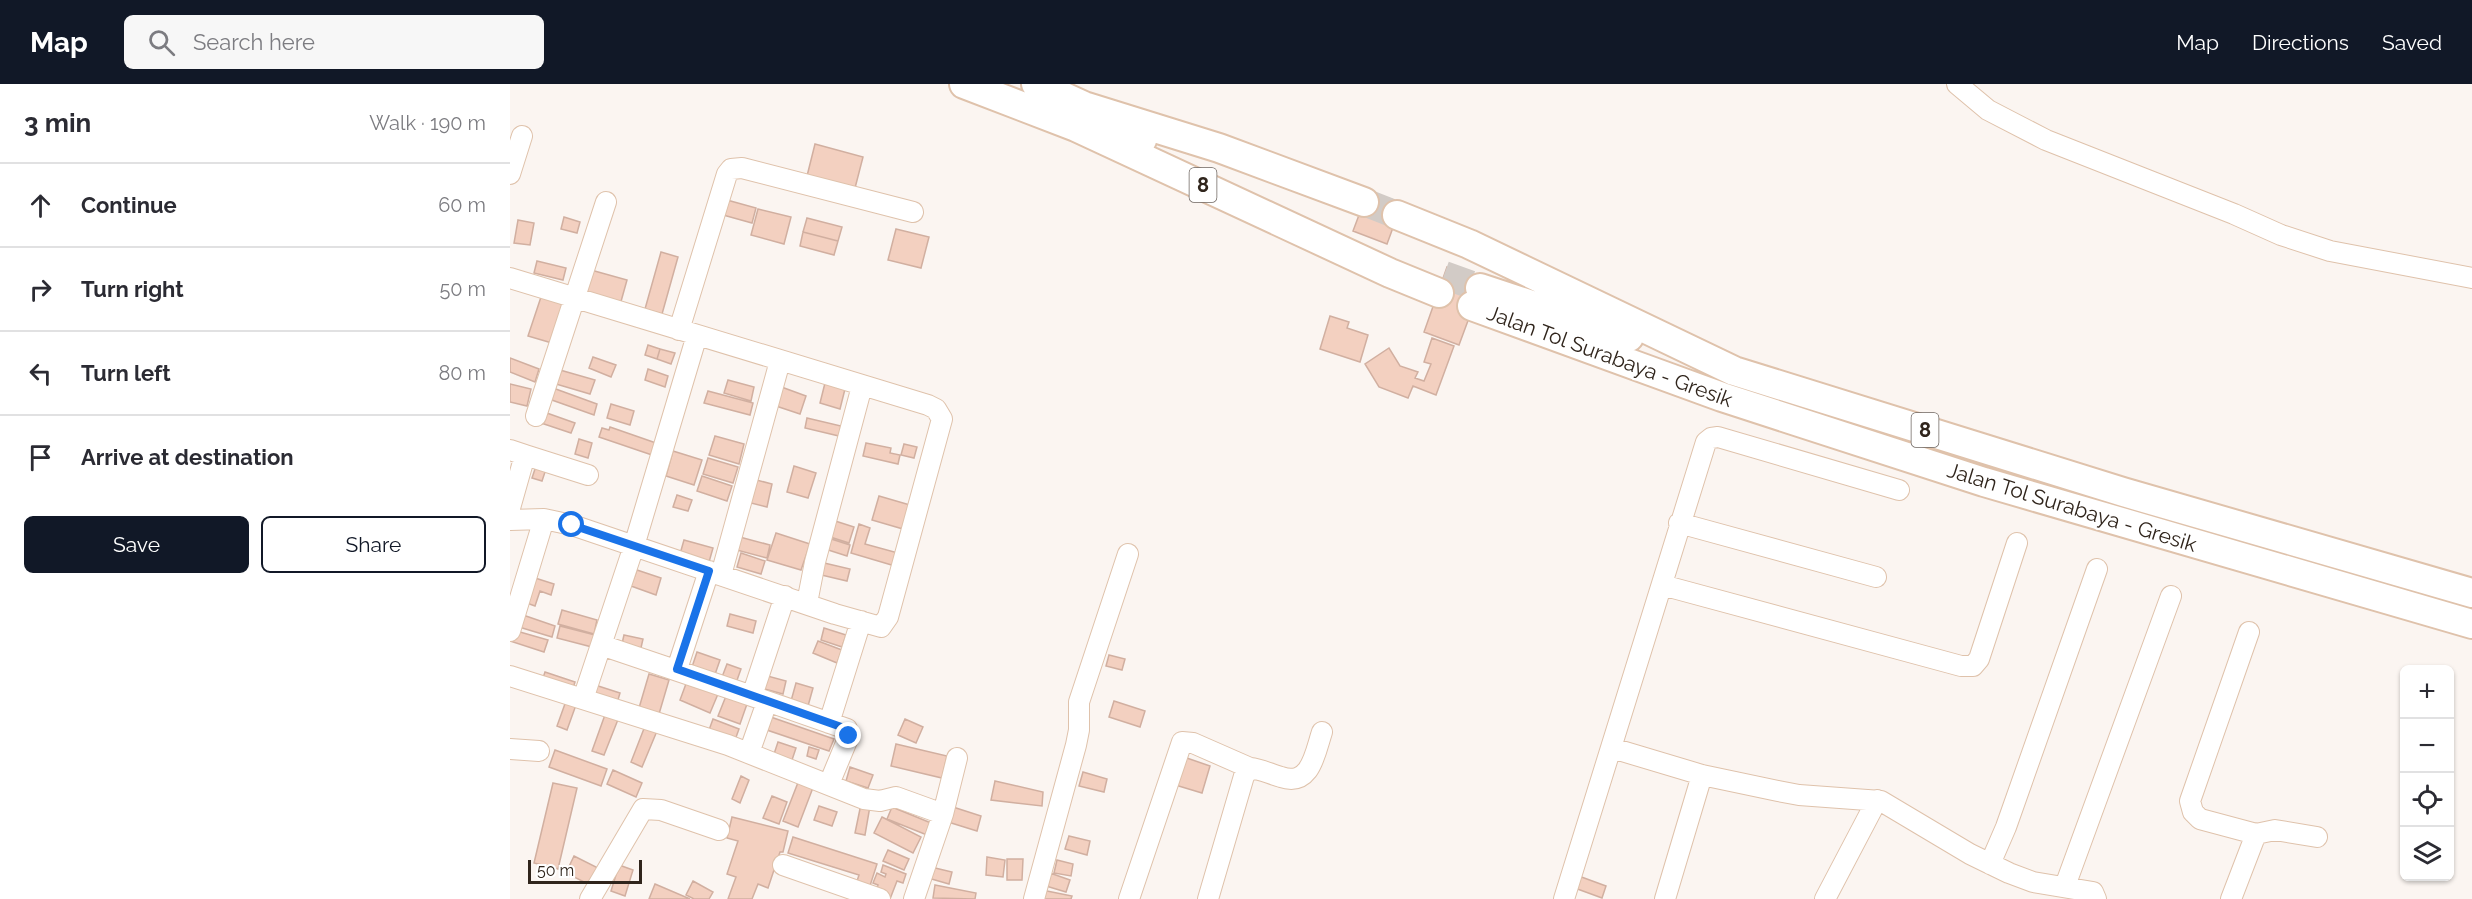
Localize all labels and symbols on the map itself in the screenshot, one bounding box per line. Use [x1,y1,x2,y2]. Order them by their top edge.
road number: 8 [1190,168,1216,202]
street label: Jalan Tol Surabaya - Gresik [1484,300,1736,412]
road number: 8 [1912,413,1938,447]
street label: Jalan Tol Surabaya - Gresik [1944,457,2200,557]
route start [558,511,584,537]
route end [835,722,861,748]
scale bar [528,857,642,884]

